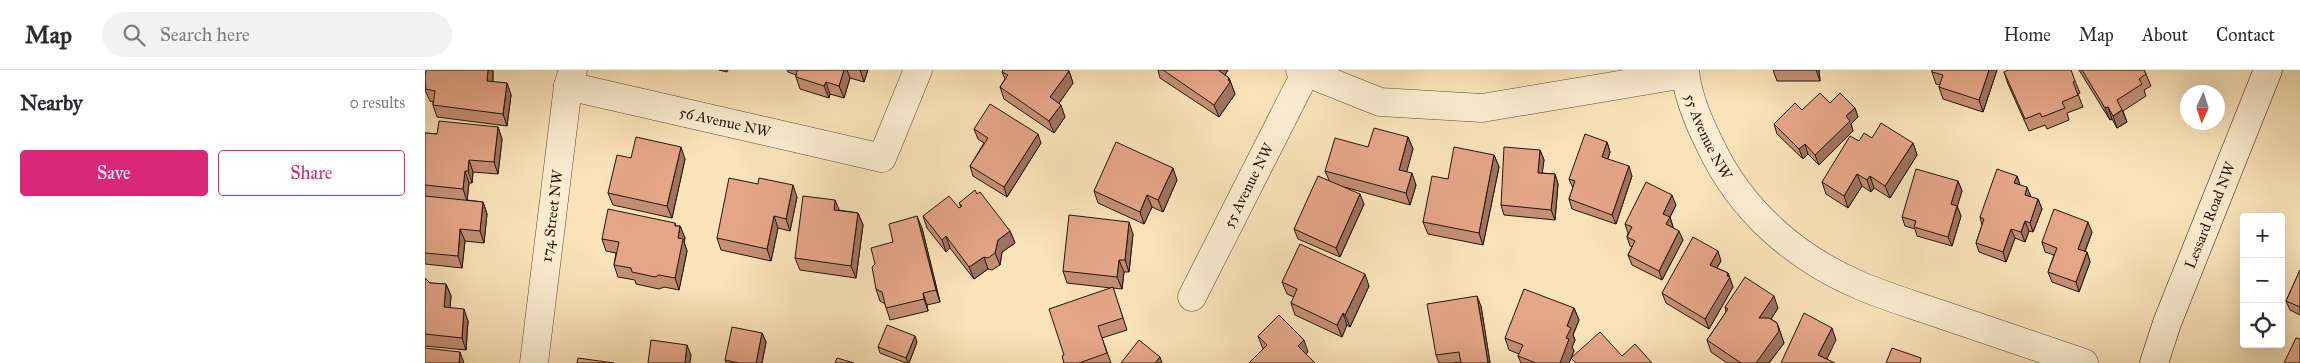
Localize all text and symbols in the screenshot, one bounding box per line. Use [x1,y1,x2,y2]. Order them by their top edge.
search box [102,12,452,57]
text: Map [25,20,72,50]
icon: search [120,21,148,49]
text: Search here [160,23,250,46]
text: Home [2004,24,2051,46]
text: Map [2079,24,2114,46]
text: About [2142,24,2188,46]
text: Contact [2216,24,2275,46]
north arrow [2180,85,2225,130]
text: Nearby [20,90,83,116]
street label: 55 Avenue NW [1681,92,1736,183]
text: 0 results [350,93,405,112]
street label: 56 Avenue NW [677,103,773,141]
street label: 55 Avenue NW [1220,140,1278,231]
button: Save [20,150,208,196]
button: Share [218,150,405,196]
street label: Lessard Road NW [2181,159,2240,271]
street label: 174 Street NW [537,168,567,263]
map controls [2240,213,2285,348]
button: + [2240,213,2285,258]
button: − [2240,258,2285,303]
button: locate [2240,303,2285,348]

